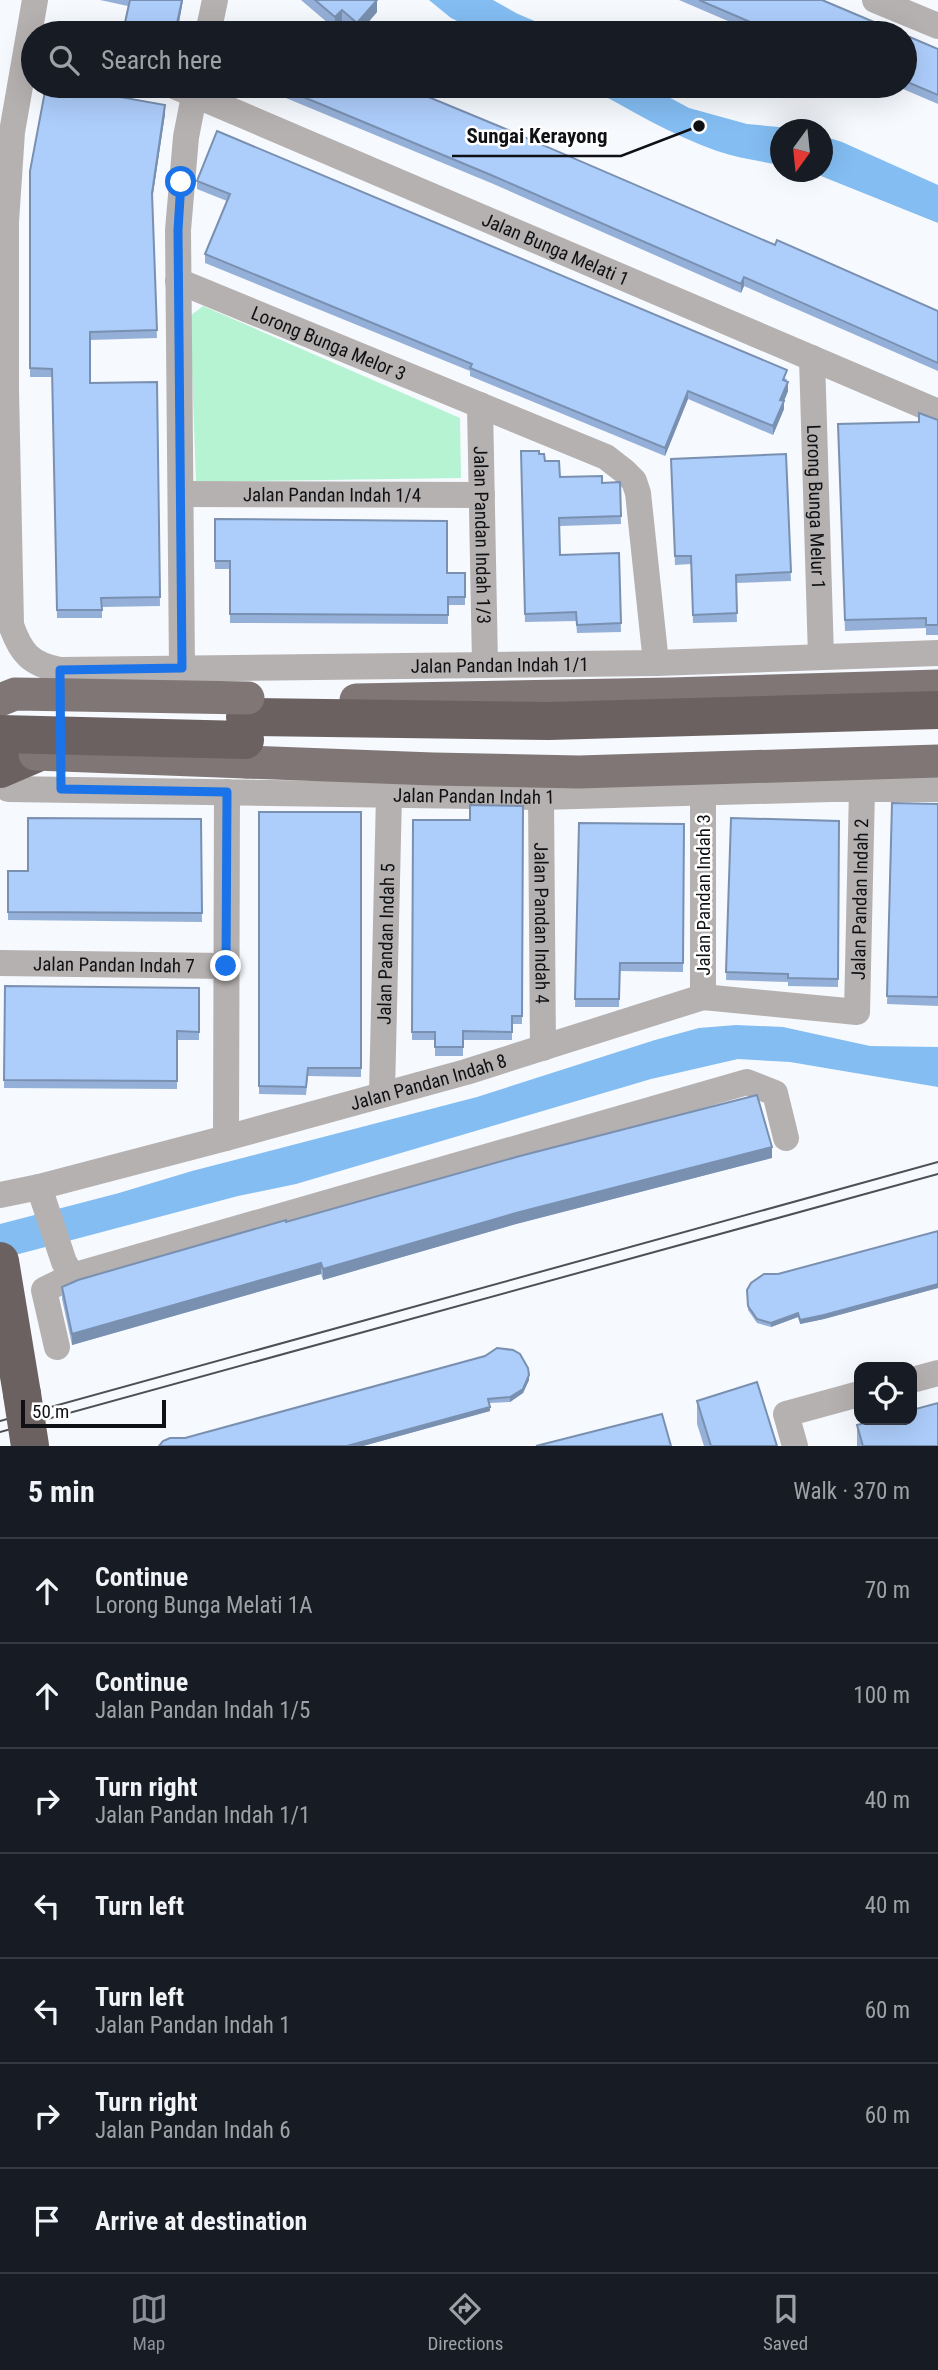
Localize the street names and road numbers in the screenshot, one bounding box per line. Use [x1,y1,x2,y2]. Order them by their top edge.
street label: Jalan Bunga Melati 1 [479,207,633,290]
street label: Lorong Bunga Melor 3 [248,301,409,385]
street label: Lorong Bunga Melur 1 [803,424,830,590]
street label: Jalan Pandan Indah 1/3 [469,446,496,624]
street label: Jalan Pandan Indah 1/4 [243,483,421,506]
street label: Jalan Pandan Indah 1/1 [411,652,589,677]
street label: Jalan Pandan Indah 1 [393,783,555,808]
street label: Jalan Pandan Indah 3 [692,814,715,976]
street label: Jalan Pandan Indah 2 [846,818,873,980]
street label: Jalan Pandan Indah 4 [530,842,554,1004]
street label: Jalan Pandan Indah 5 [372,863,399,1025]
street label: Jalan Pandan Indah 7 [33,952,195,977]
street label: Jalan Pandan Indah 8 [347,1048,509,1115]

